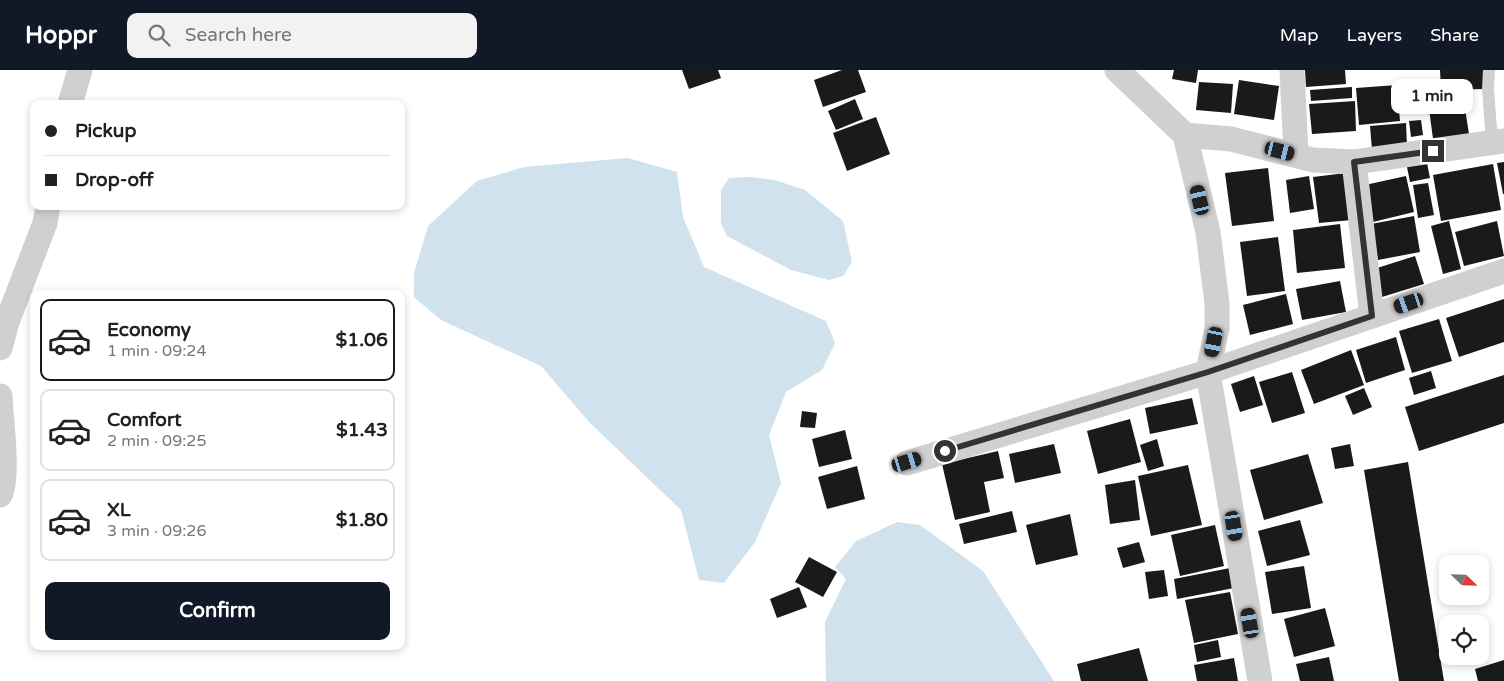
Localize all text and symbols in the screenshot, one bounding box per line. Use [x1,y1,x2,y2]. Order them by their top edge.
search box [127,13,477,58]
text: Hoppr [25,21,97,50]
icon: search [145,21,173,49]
text: Search here [185,24,292,46]
text: Map [1280,24,1319,46]
text: Layers [1347,24,1402,46]
text: Share [1430,24,1479,46]
callout: 1 min [1392,78,1474,114]
text: 1 min [1411,86,1453,106]
text: Pickup [75,120,136,142]
car [1263,140,1296,162]
route end [1422,140,1444,162]
text: Drop-off [75,169,154,191]
car [1189,184,1210,216]
car [1392,291,1425,315]
icon: car [47,318,92,363]
text: Economy [107,319,191,341]
car [1203,326,1224,358]
text: $1.06 [336,329,388,351]
text: 1 min · 09:24 [107,341,206,361]
icon: car [47,408,92,453]
text: Comfort [107,409,181,431]
text: $1.43 [336,419,388,441]
text: 2 min · 09:25 [107,431,206,451]
route start [934,440,956,462]
car [890,450,923,474]
icon: car [47,498,92,543]
text: XL [107,499,131,521]
text: $1.80 [336,509,388,531]
car [1224,510,1243,542]
text: 3 min · 09:26 [107,521,206,541]
north arrow [1439,555,1489,605]
map controls [1439,555,1489,665]
button: Confirm [45,582,390,640]
car [1240,607,1259,639]
button: locate [1439,615,1489,665]

